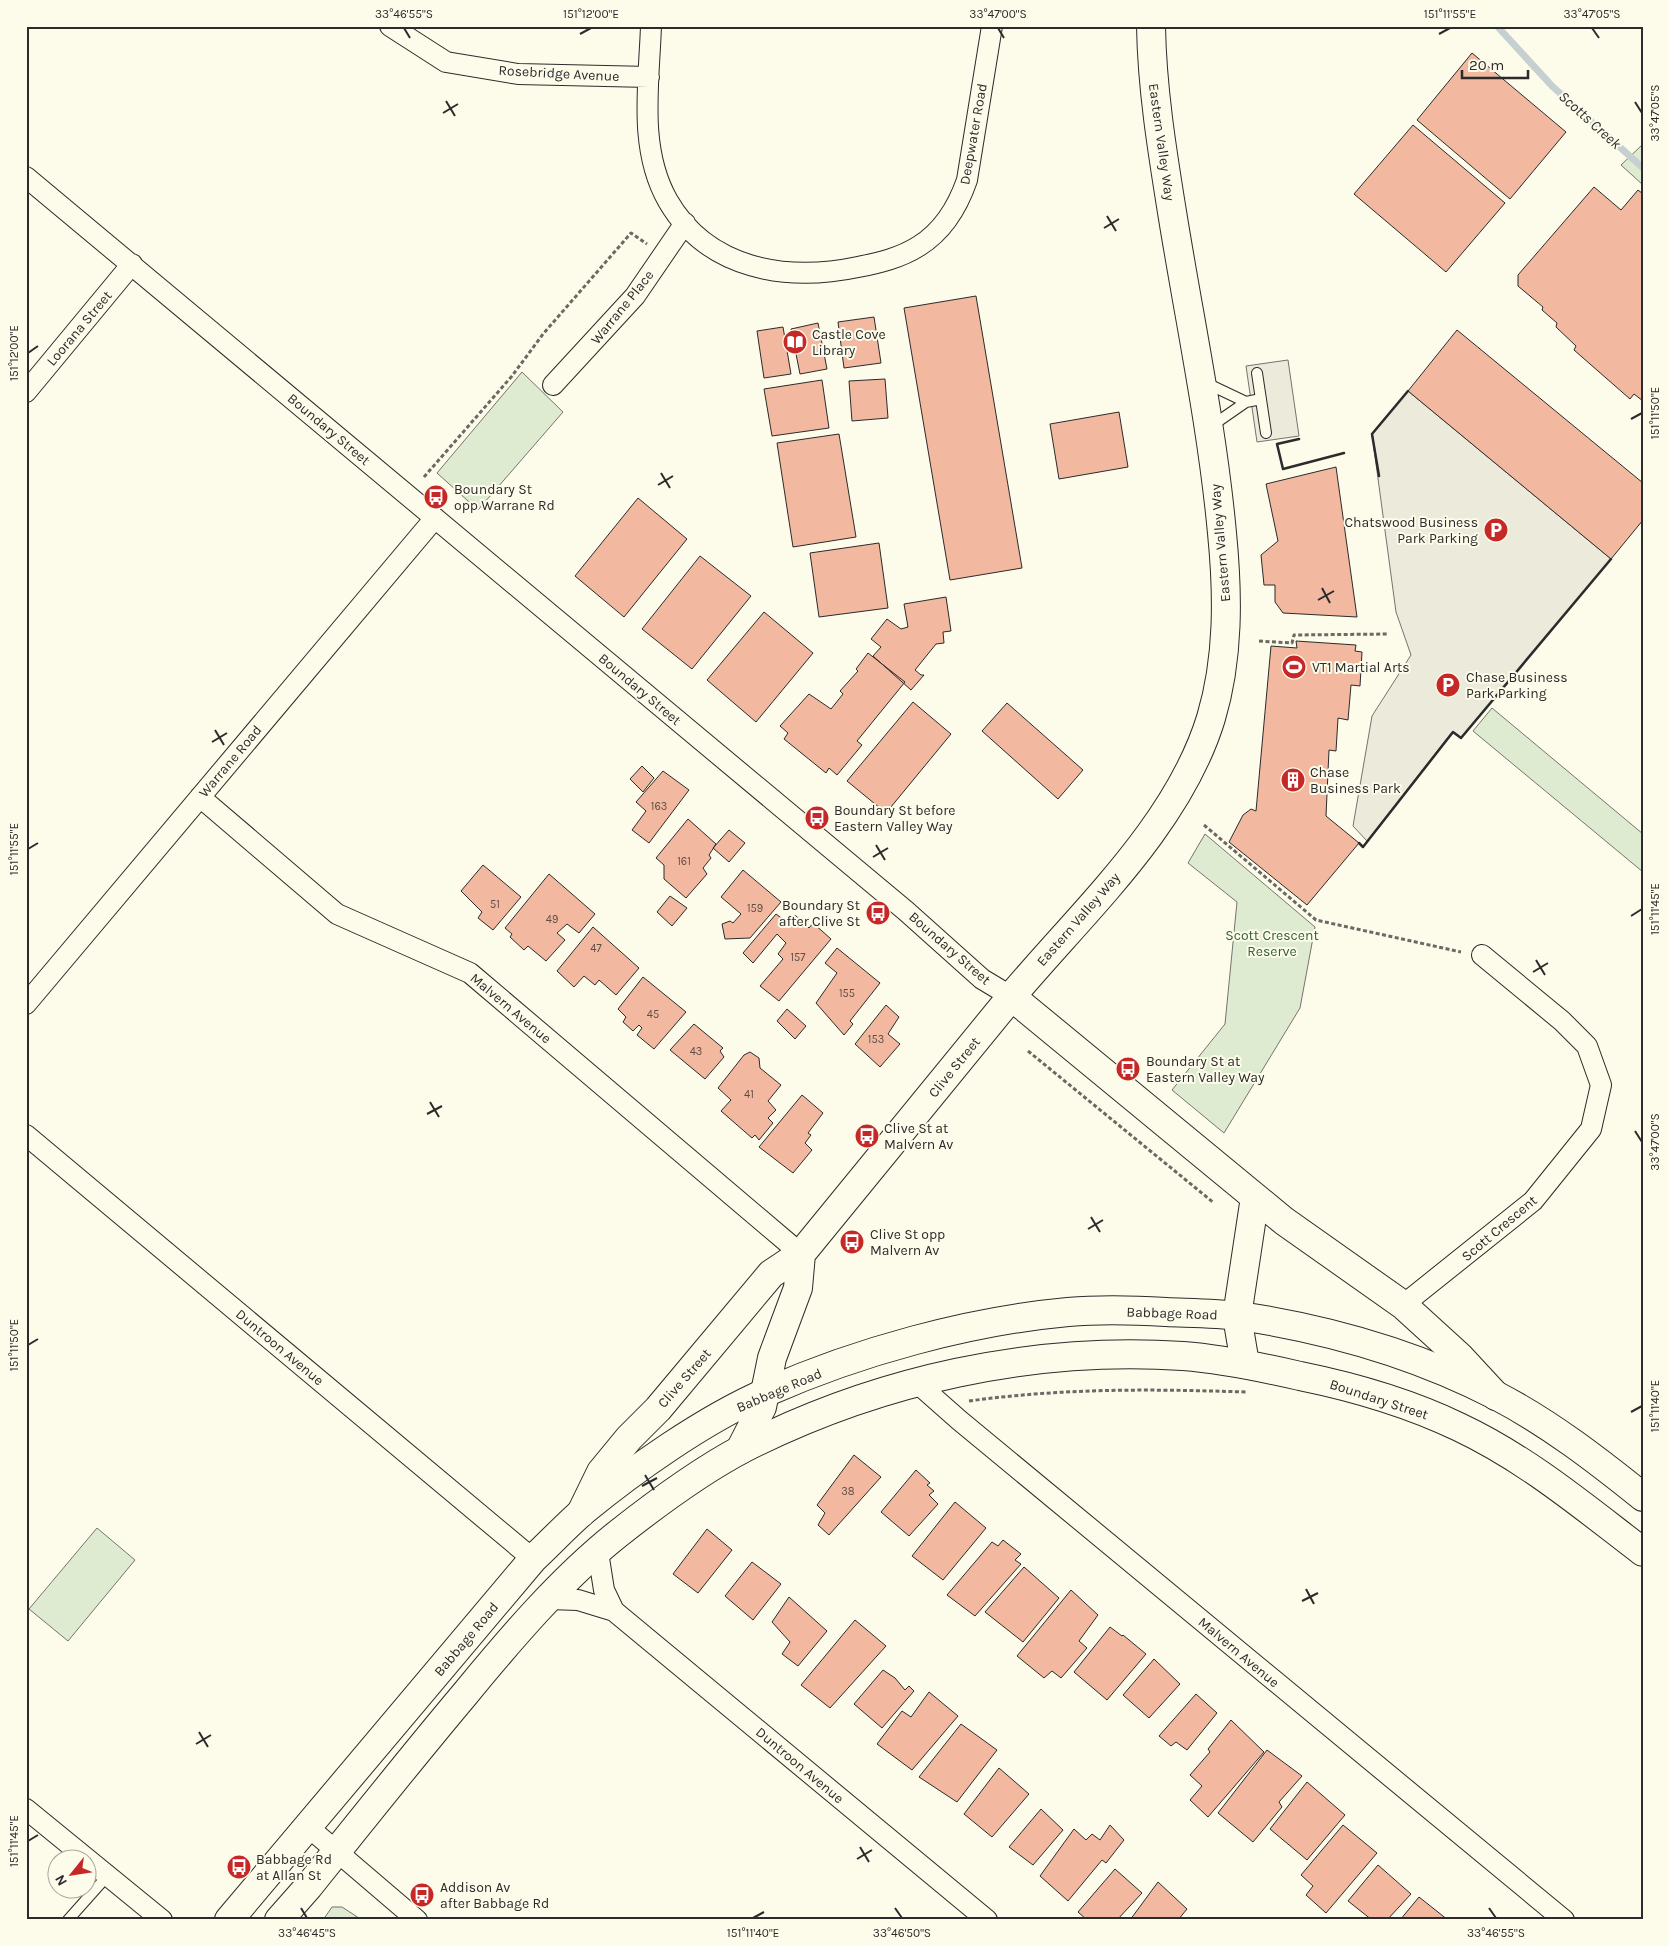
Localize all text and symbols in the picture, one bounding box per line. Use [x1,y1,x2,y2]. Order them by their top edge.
text: 33°46'55"S [375,7,433,21]
text: 151°12'00"E [563,7,619,21]
text: 33°47'00"S [969,7,1027,21]
text: 151°11'55"E [1424,7,1476,21]
text: 33°47'05"S [1563,7,1621,21]
scale bar [1462,48,1528,80]
text: 20 m [1469,56,1504,74]
street label: Rosebridge Avenue [498,62,620,85]
street label: Deepwater Road [956,82,991,186]
street label: Eastern Valley Way [1145,82,1178,202]
text: 33°47'05"S [1648,84,1662,142]
water label: Scotts Creek [1555,87,1625,153]
street label: Warrane Place [587,267,657,348]
street label: Loorana Street [43,287,116,369]
text: 151°12'00"E [7,325,21,381]
place label: Castle Cove Library [812,326,886,359]
library icon: Castle Cove Library [782,329,808,355]
text: 151°11'50"E [1648,387,1662,439]
street label: Boundary Street [284,390,373,469]
place label: Boundary St opp Warrane Rd [454,481,555,514]
street label: Eastern Valley Way [1207,483,1234,603]
bus stop icon: Boundary St opp Warrane Rd [423,484,449,510]
place label: Chatswood Business Park Parking [1345,514,1478,547]
parking icon: Chatswood Business Park Parking [1483,517,1509,543]
street label: Boundary Street [595,650,684,729]
sports icon: VT1 Martial Arts [1281,654,1307,680]
place label: VT1 Martial Arts [1312,659,1410,676]
place label: Chase Business Park Parking [1466,669,1568,702]
parking icon: Chase Business Park Parking [1435,672,1461,698]
street label: Warrane Road [195,722,265,801]
place label: Chase Business Park [1310,764,1401,797]
building icon: Chase Business Park [1280,767,1306,793]
house number: 163 [651,800,667,813]
place label: Boundary St before Eastern Valley Way [834,802,955,835]
bus stop icon: Boundary St before Eastern Valley Way [804,805,830,831]
text: 151°11'55"E [7,823,21,875]
house number: 161 [677,855,691,868]
street label: Eastern Valley Way [1033,869,1124,970]
text: 151°11'45"E [1648,883,1662,935]
place label: Boundary St after Clive St [779,897,860,930]
house number: 51 [490,898,500,911]
bus stop icon: Boundary St after Clive St [865,900,891,926]
house number: 159 [747,902,763,915]
street label: Boundary Street [905,908,994,988]
house number: 49 [546,913,558,926]
park label: Scott Crescent Reserve [1225,927,1319,960]
house number: 47 [590,942,602,955]
house number: 157 [790,951,806,964]
street label: Malvern Avenue [467,970,555,1047]
house number: 155 [839,987,855,1000]
house number: 45 [647,1008,659,1021]
house number: 153 [868,1033,884,1046]
street label: Clive Street [925,1034,984,1101]
house number: 43 [690,1045,702,1058]
place label: Boundary St at Eastern Valley Way [1146,1053,1265,1086]
bus stop icon: Boundary St at Eastern Valley Way [1115,1056,1141,1082]
house number: 41 [744,1088,754,1101]
text: 33°47'00"S [1648,1113,1662,1171]
place label: Clive St at Malvern Av [884,1120,953,1153]
bus stop icon: Clive St at Malvern Av [854,1123,880,1149]
street label: Scott Crescent [1458,1192,1541,1265]
place label: Clive St opp Malvern Av [870,1226,945,1259]
bus stop icon: Clive St opp Malvern Av [839,1229,865,1255]
street label: Babbage Road [1126,1303,1218,1324]
street label: Duntroon Avenue [232,1306,327,1389]
text: 151°11'50"E [7,1319,21,1371]
street label: Clive Street [654,1345,715,1411]
street label: Babbage Road [734,1365,825,1416]
street label: Boundary Street [1327,1376,1430,1423]
text: 151°11'40"E [1648,1380,1662,1432]
house number: 38 [841,1485,855,1498]
street label: Babbage Road [431,1599,502,1680]
street label: Malvern Avenue [1195,1614,1283,1691]
street label: Duntroon Avenue [752,1724,847,1807]
text: 151°11'45"E [7,1815,21,1867]
north arrow [48,1848,98,1898]
place label: Babbage Rd at Allan St [256,1851,332,1884]
bus stop icon: Babbage Rd at Allan St [226,1854,252,1880]
text: N [51,1872,71,1889]
place label: Addison Av after Babbage Rd [440,1879,549,1912]
bus stop icon: Addison Av after Babbage Rd [409,1882,435,1908]
text: 33°46'45"S [278,1926,336,1940]
text: 151°11'40"E [727,1926,779,1940]
text: 33°46'50"S [873,1926,931,1940]
text: 33°46'55"S [1467,1926,1525,1940]

